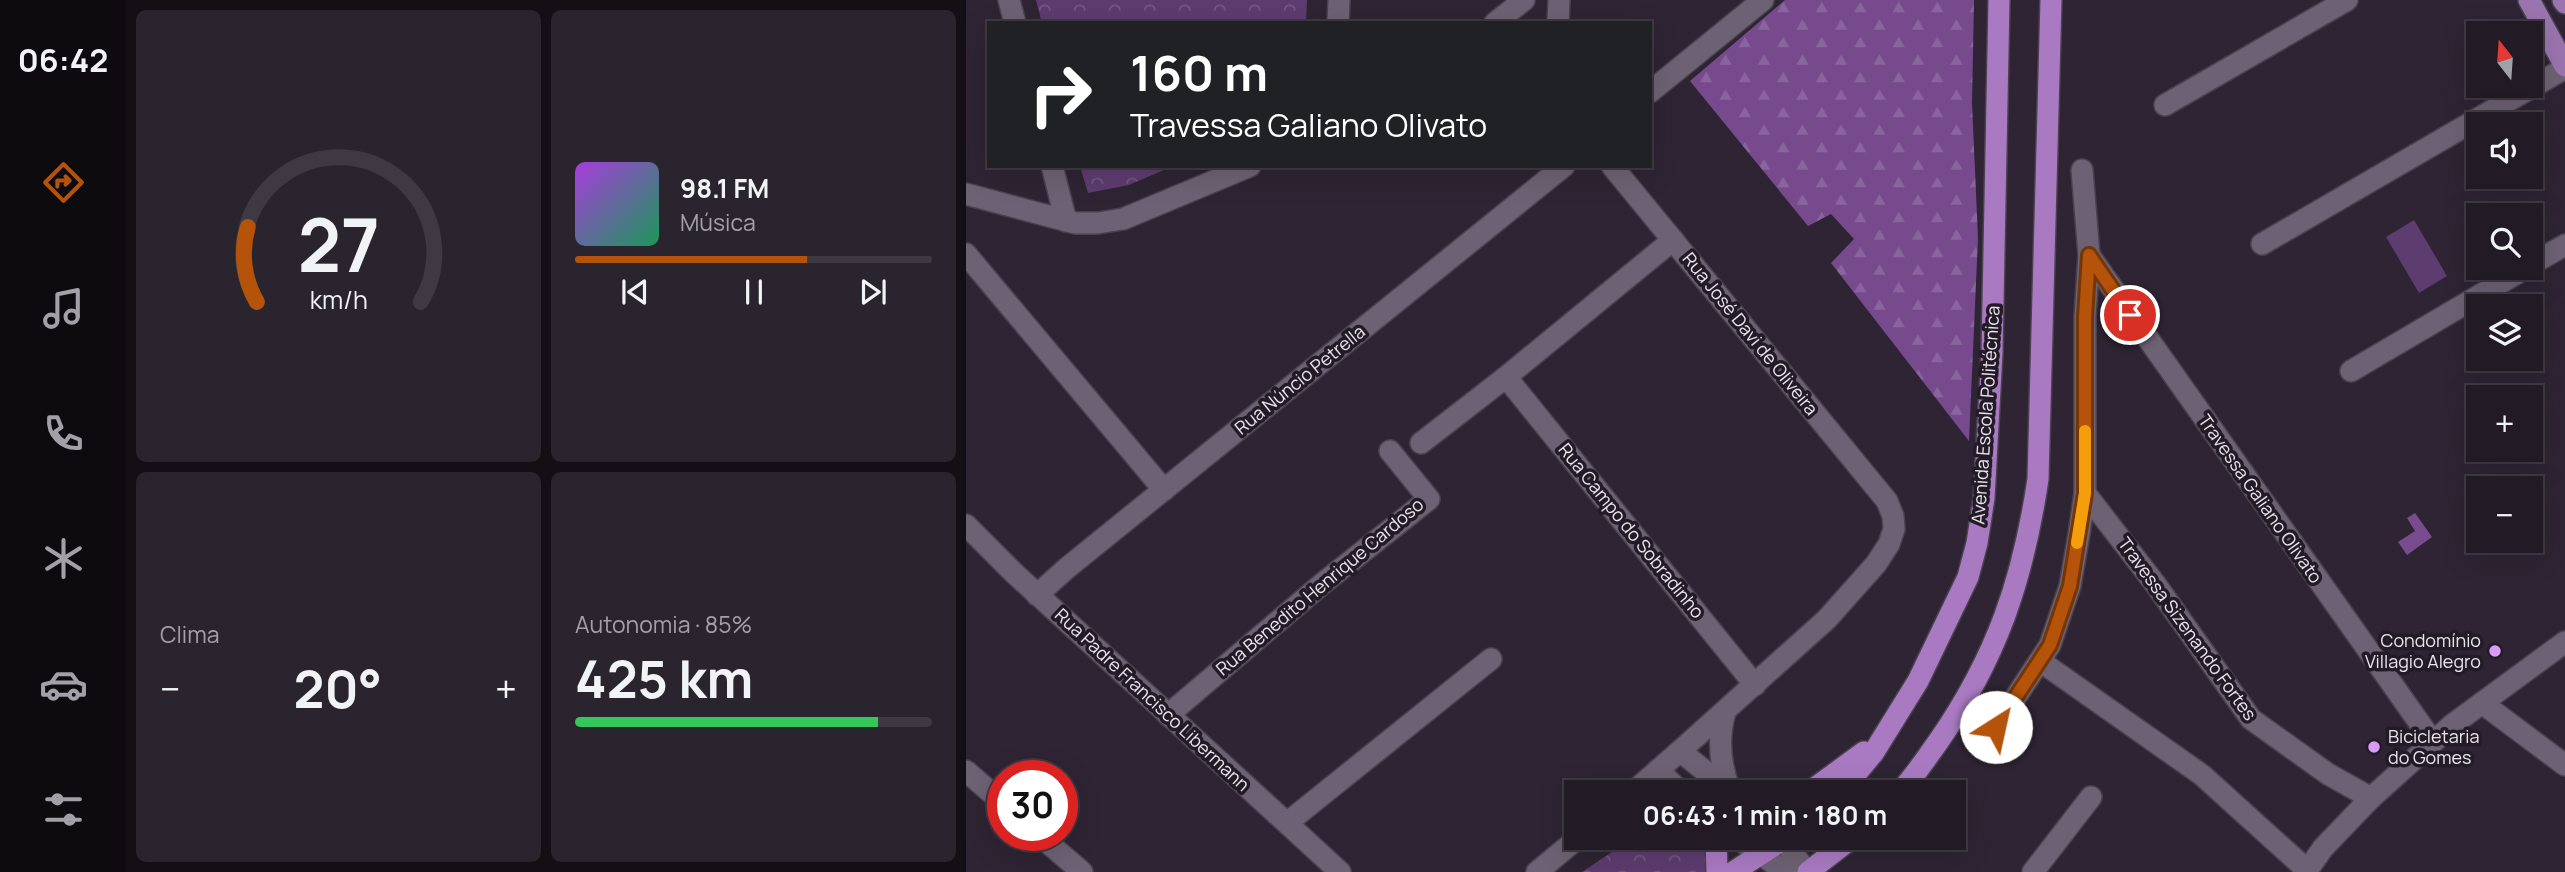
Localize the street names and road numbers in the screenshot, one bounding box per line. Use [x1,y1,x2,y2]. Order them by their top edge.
street label: Rua José Davi de Oliveira [1678,247,1824,420]
street label: Avenida Escola Politécnica [1965,305,2005,525]
street label: Rua Núncio Petrella [1229,319,1370,439]
street label: Travessa Galiano Olivato [2193,409,2328,588]
street label: Rua Campo do Sobradinho [1554,438,1710,623]
street label: Rua Benedito Henrique Cardoso [1211,492,1428,680]
street label: Travessa Sizenando Fortes [2113,532,2262,725]
street label: Rua Padre Francisco Libermann [1050,603,1255,796]

